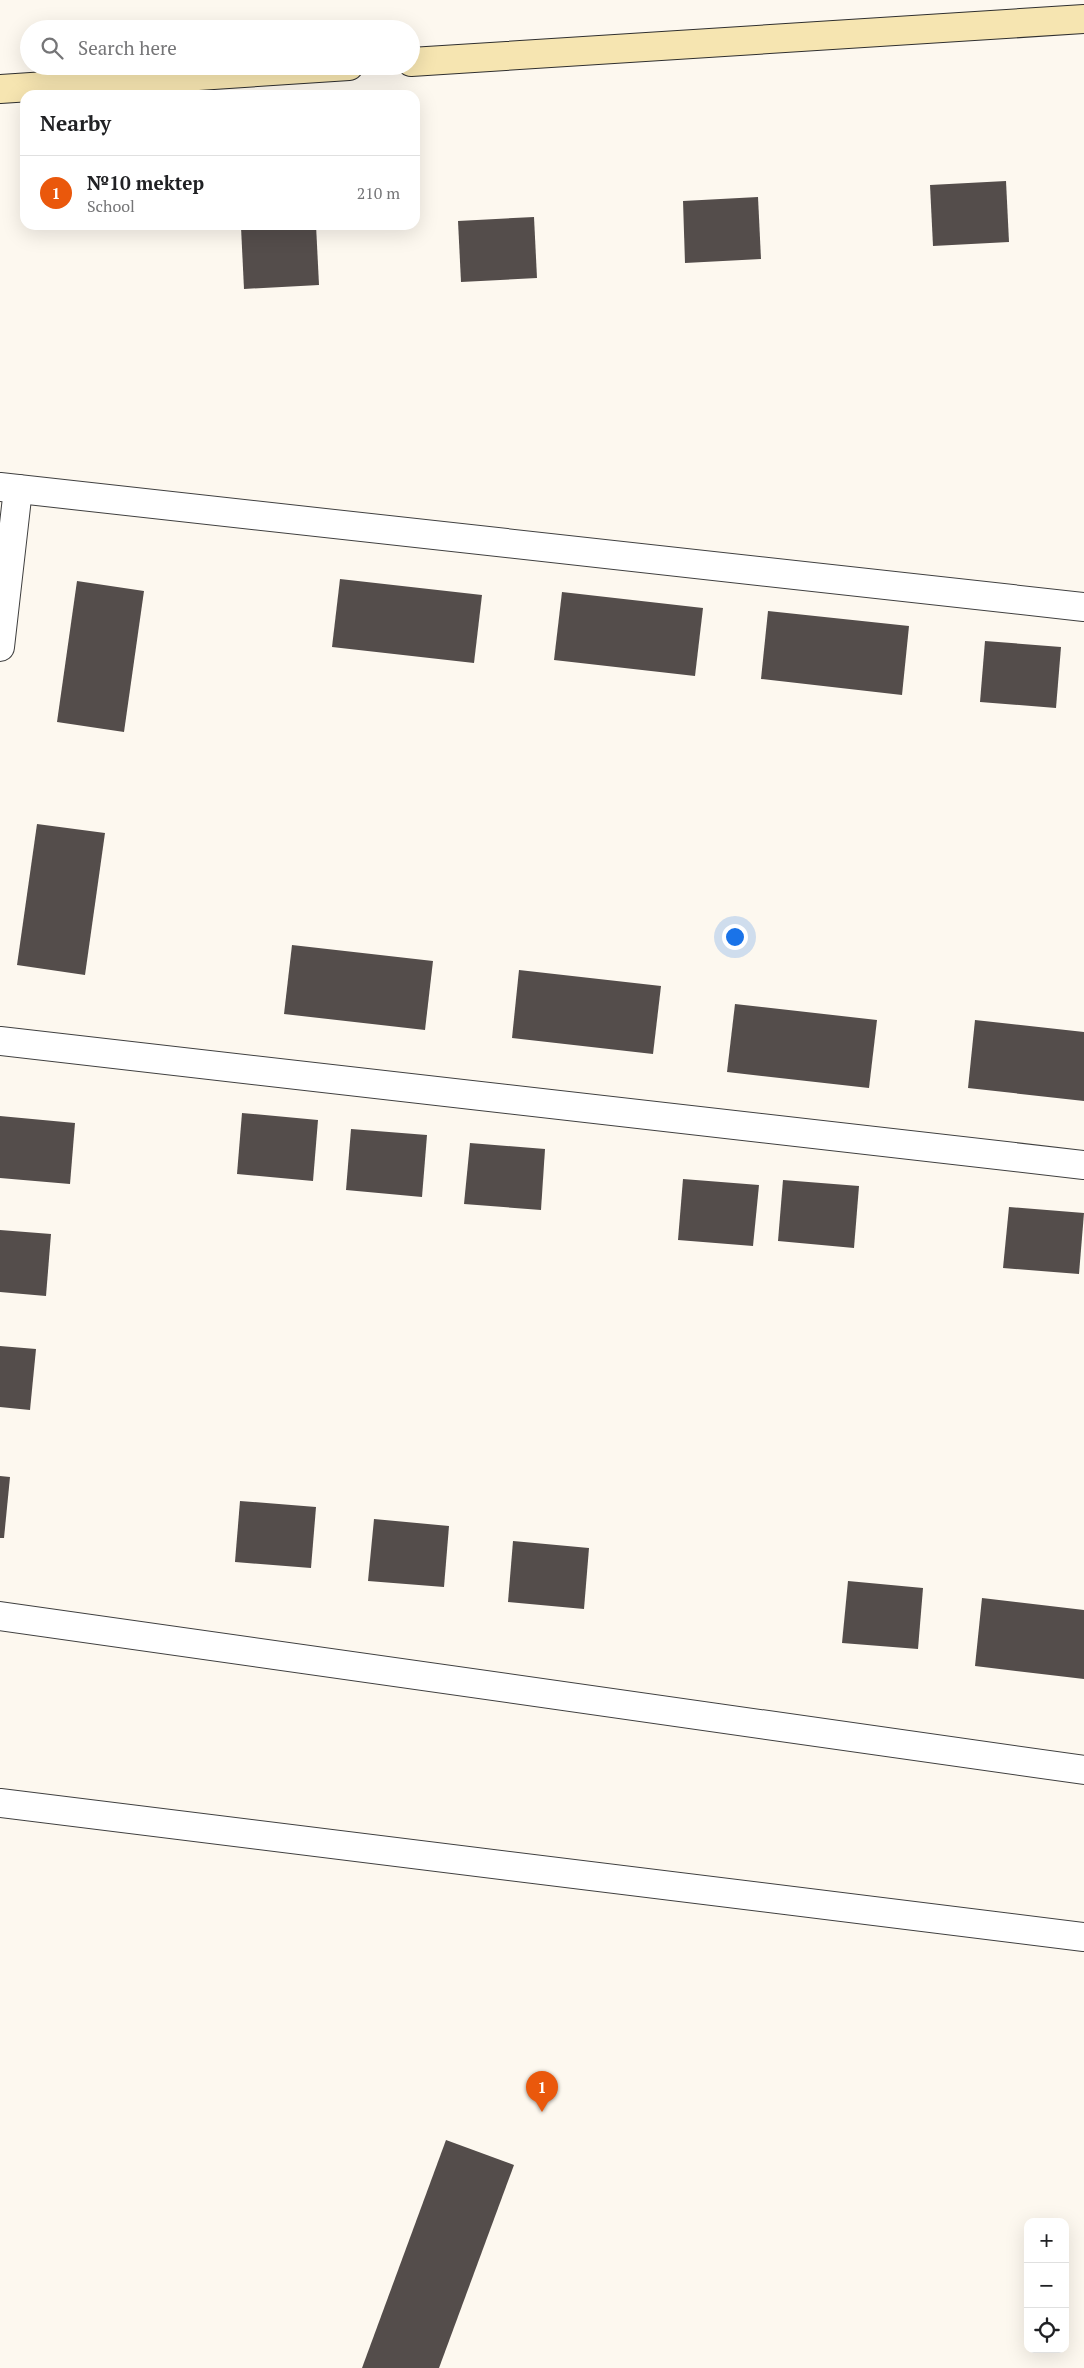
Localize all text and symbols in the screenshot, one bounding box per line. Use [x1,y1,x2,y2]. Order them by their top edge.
search box [20,20,420,75]
icon: search [38,34,66,62]
text: Search here [78,35,177,60]
text: Nearby [40,109,111,137]
text: №10 mektep [87,170,204,195]
text: 1 [51,182,61,204]
text: 210 m [357,182,400,204]
text: School [87,195,135,217]
your location [722,924,748,950]
pin: 1 [526,2071,558,2112]
map controls [1024,2218,1069,2353]
button: + [1024,2218,1069,2263]
button: − [1024,2263,1069,2308]
button: locate [1024,2308,1069,2353]

